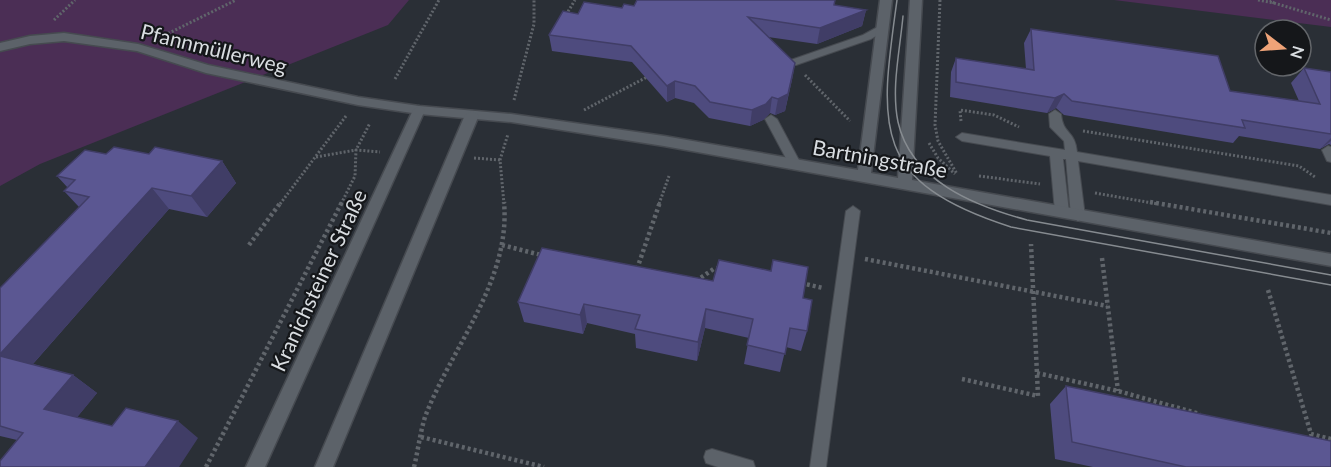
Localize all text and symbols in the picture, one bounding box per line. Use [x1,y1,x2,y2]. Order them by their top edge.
street label: Pfannmüllerweg [138,18,290,78]
north arrow [1253,18,1313,78]
text: N [1287,44,1309,61]
street label: Bartningstraße [811,134,949,182]
street label: Kranichsteiner Straße [265,185,371,375]

